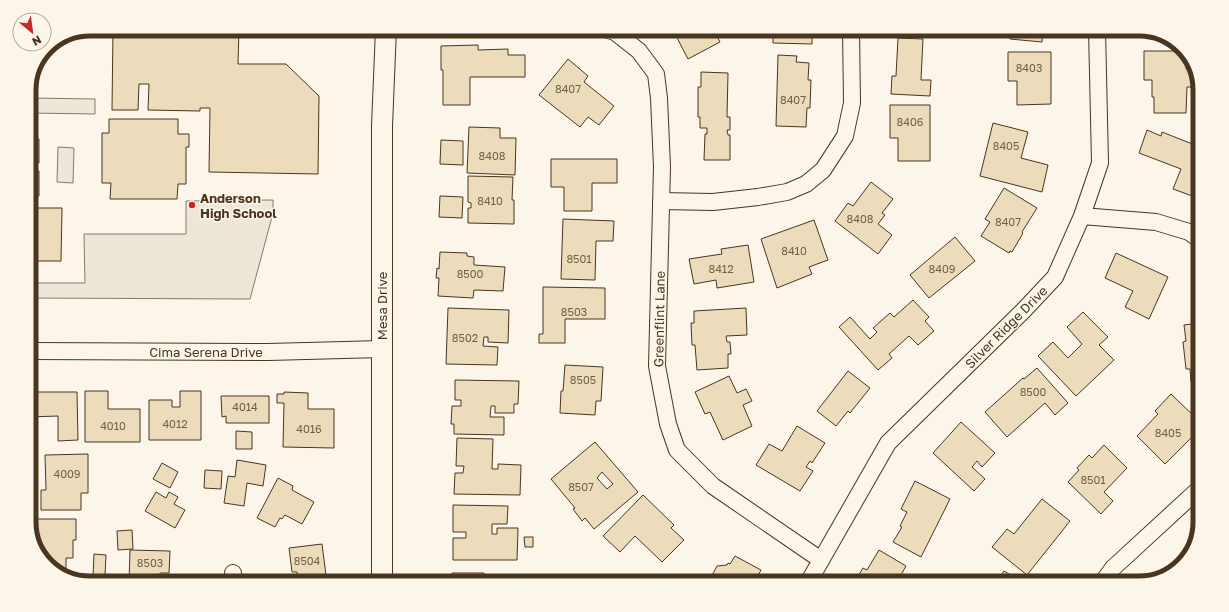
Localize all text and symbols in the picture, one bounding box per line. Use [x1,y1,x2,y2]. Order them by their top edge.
north arrow [12,12,52,52]
text: N [30,33,44,49]
house number: 8403 [1016,61,1042,74]
house number: 8407 [555,82,581,95]
house number: 8407 [780,93,806,106]
house number: 8406 [897,115,924,128]
house number: 8405 [993,139,1019,152]
house number: 8408 [479,149,506,162]
place label: Anderson High School [200,190,277,221]
house number: 8410 [477,194,503,207]
marker: Anderson High School [187,200,197,210]
house number: 8408 [847,212,874,225]
house number: 8407 [995,215,1021,228]
house number: 8410 [781,244,807,257]
house number: 8501 [566,252,592,265]
house number: 8412 [708,262,734,275]
house number: 8409 [929,262,955,275]
house number: 8500 [457,267,484,280]
street label: Greenflint Lane [650,271,668,367]
street label: Mesa Drive [374,272,390,340]
street label: Silver Ridge Drive [961,282,1051,372]
house number: 8503 [561,305,587,318]
house number: 8502 [452,331,478,344]
street label: Cima Serena Drive [149,344,263,360]
house number: 8505 [570,373,596,386]
house number: 8500 [1020,385,1047,398]
house number: 4014 [232,400,258,413]
house number: 4012 [162,417,188,430]
house number: 4010 [100,419,126,432]
house number: 4016 [296,422,322,435]
house number: 8405 [1155,426,1181,439]
house number: 4009 [53,467,81,480]
house number: 8501 [1080,473,1106,486]
house number: 8507 [568,480,594,493]
house number: 8504 [294,554,321,567]
house number: 8503 [137,556,163,569]

